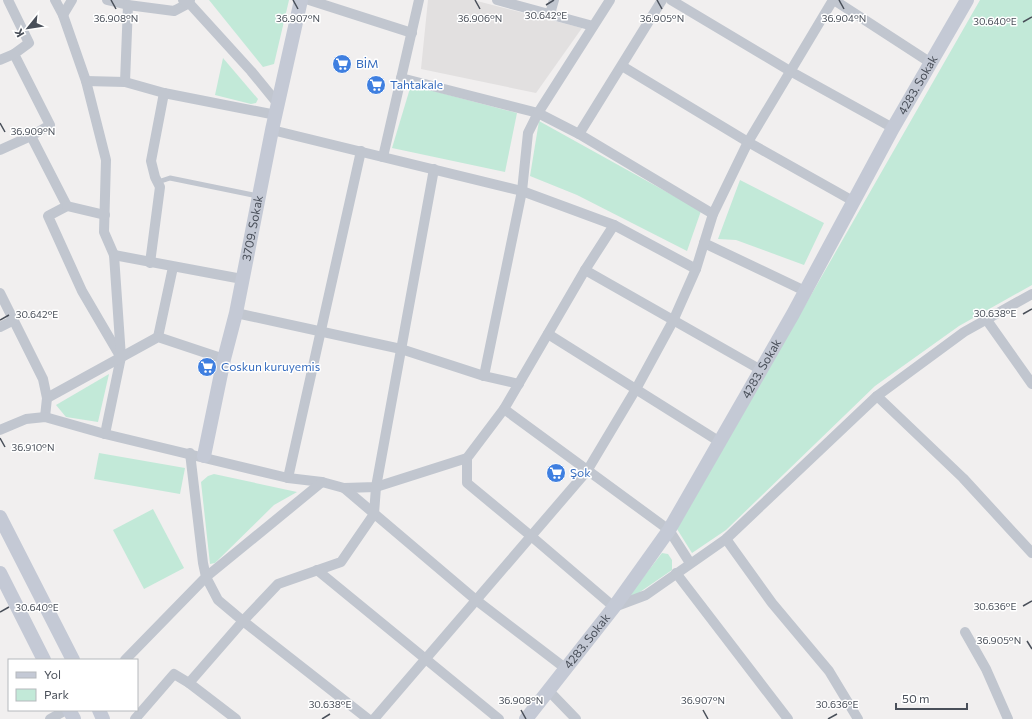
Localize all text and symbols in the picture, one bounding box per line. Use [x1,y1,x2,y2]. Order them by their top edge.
north arrow [8,8,48,48]
text: 30.642°E [525,9,567,21]
text: 36.908°N [94,12,138,24]
text: 36.907°N [276,12,320,24]
text: 36.906°N [458,12,502,24]
text: 36.905°N [640,12,684,24]
text: 36.904°N [822,12,866,24]
text: 30.640°E [973,15,1017,27]
text: K [11,26,26,40]
street label: 4283. Sokak [894,52,940,117]
supermarket icon: BİM [331,53,353,75]
place label: BİM [356,56,379,70]
supermarket icon: Tahtakale [365,74,387,96]
place label: Tahtakale [390,77,443,91]
text: 36.909°N [11,125,55,137]
street label: 3709. Sokak [238,193,265,262]
text: 30.638°E [974,307,1016,319]
text: 30.642°E [16,308,58,320]
street label: 4283. Sokak [738,336,784,400]
supermarket icon: Coskun kuruyemis [196,356,218,378]
place label: Coskun kuruyemis [221,359,320,373]
text: 36.910°N [12,441,54,453]
supermarket icon: Şok [545,462,567,484]
place label: Şok [570,465,591,479]
text: 30.636°E [974,600,1016,612]
text: 30.640°E [15,601,59,613]
street label: 4283. Sokak [560,610,613,671]
text: 36.905°N [977,634,1021,646]
legend [8,659,138,711]
text: Yol [44,667,61,681]
scale bar [896,685,967,711]
text: Park [44,687,70,701]
text: 50 m [902,691,930,705]
text: 36.908°N [499,694,543,706]
text: 36.907°N [681,694,725,706]
text: 30.638°E [309,698,351,710]
text: 30.636°E [816,698,858,710]

